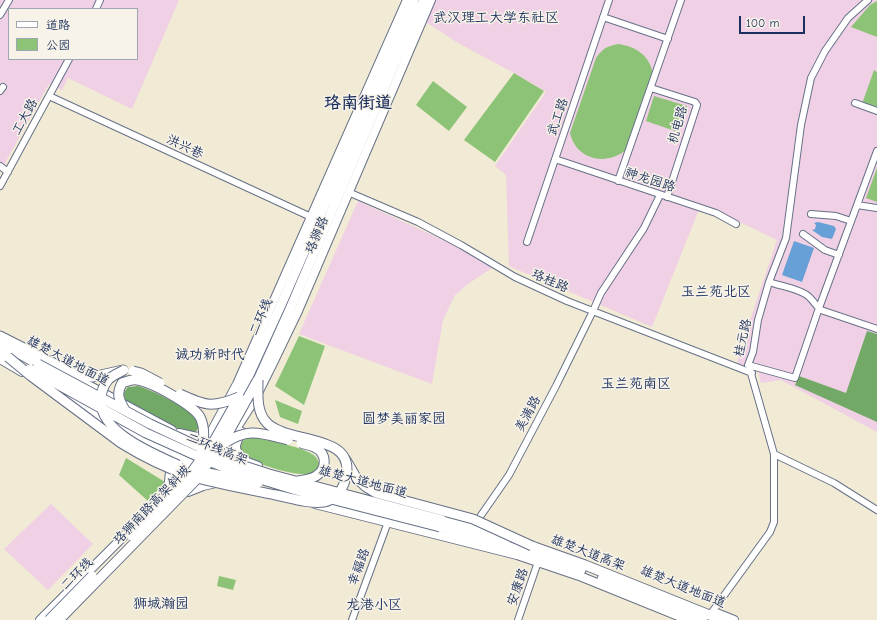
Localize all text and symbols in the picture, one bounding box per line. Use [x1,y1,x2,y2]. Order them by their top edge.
legend [8,8,138,60]
scale bar [741,8,807,34]
district label: 武汉理工大学东社区 [433,10,559,26]
text: 100 m [746,16,779,30]
text: 道路 [46,18,70,32]
text: 公园 [46,38,70,52]
district label: 珞南街道 [324,93,392,113]
street label: 工大路 [9,96,41,138]
street label: 武工路 [544,96,572,138]
street label: 机电路 [665,104,691,146]
street label: 洪兴巷 [164,132,206,162]
street label: 神龙园路 [623,165,677,195]
street label: 珞狮路 [302,214,332,256]
street label: 珞桂路 [529,266,571,296]
district label: 玉兰苑北区 [681,284,751,300]
street label: 二环线 [246,296,276,338]
street label: 桂元路 [731,317,755,359]
street label: 雄楚大道地面道 [24,333,112,389]
district label: 诚功新时代 [175,347,245,363]
district label: 玉兰苑南区 [601,376,671,392]
street label: 美满路 [512,393,544,435]
district label: 圆梦美丽家园 [362,411,446,427]
street label: 二环线高架 [184,430,250,468]
street label: 珞狮南路高架斜坡 [110,462,194,548]
street label: 雄楚大道地面道 [317,463,409,501]
street label: 雄楚大道高架 [549,532,627,574]
street label: 幸福路 [345,546,373,588]
street label: 二环线 [58,555,96,593]
street label: 雄楚大道地面道 [638,563,728,611]
street label: 安康路 [504,566,532,608]
district label: 狮城瀚园 [133,596,189,612]
district label: 龙港小区 [346,597,402,613]

